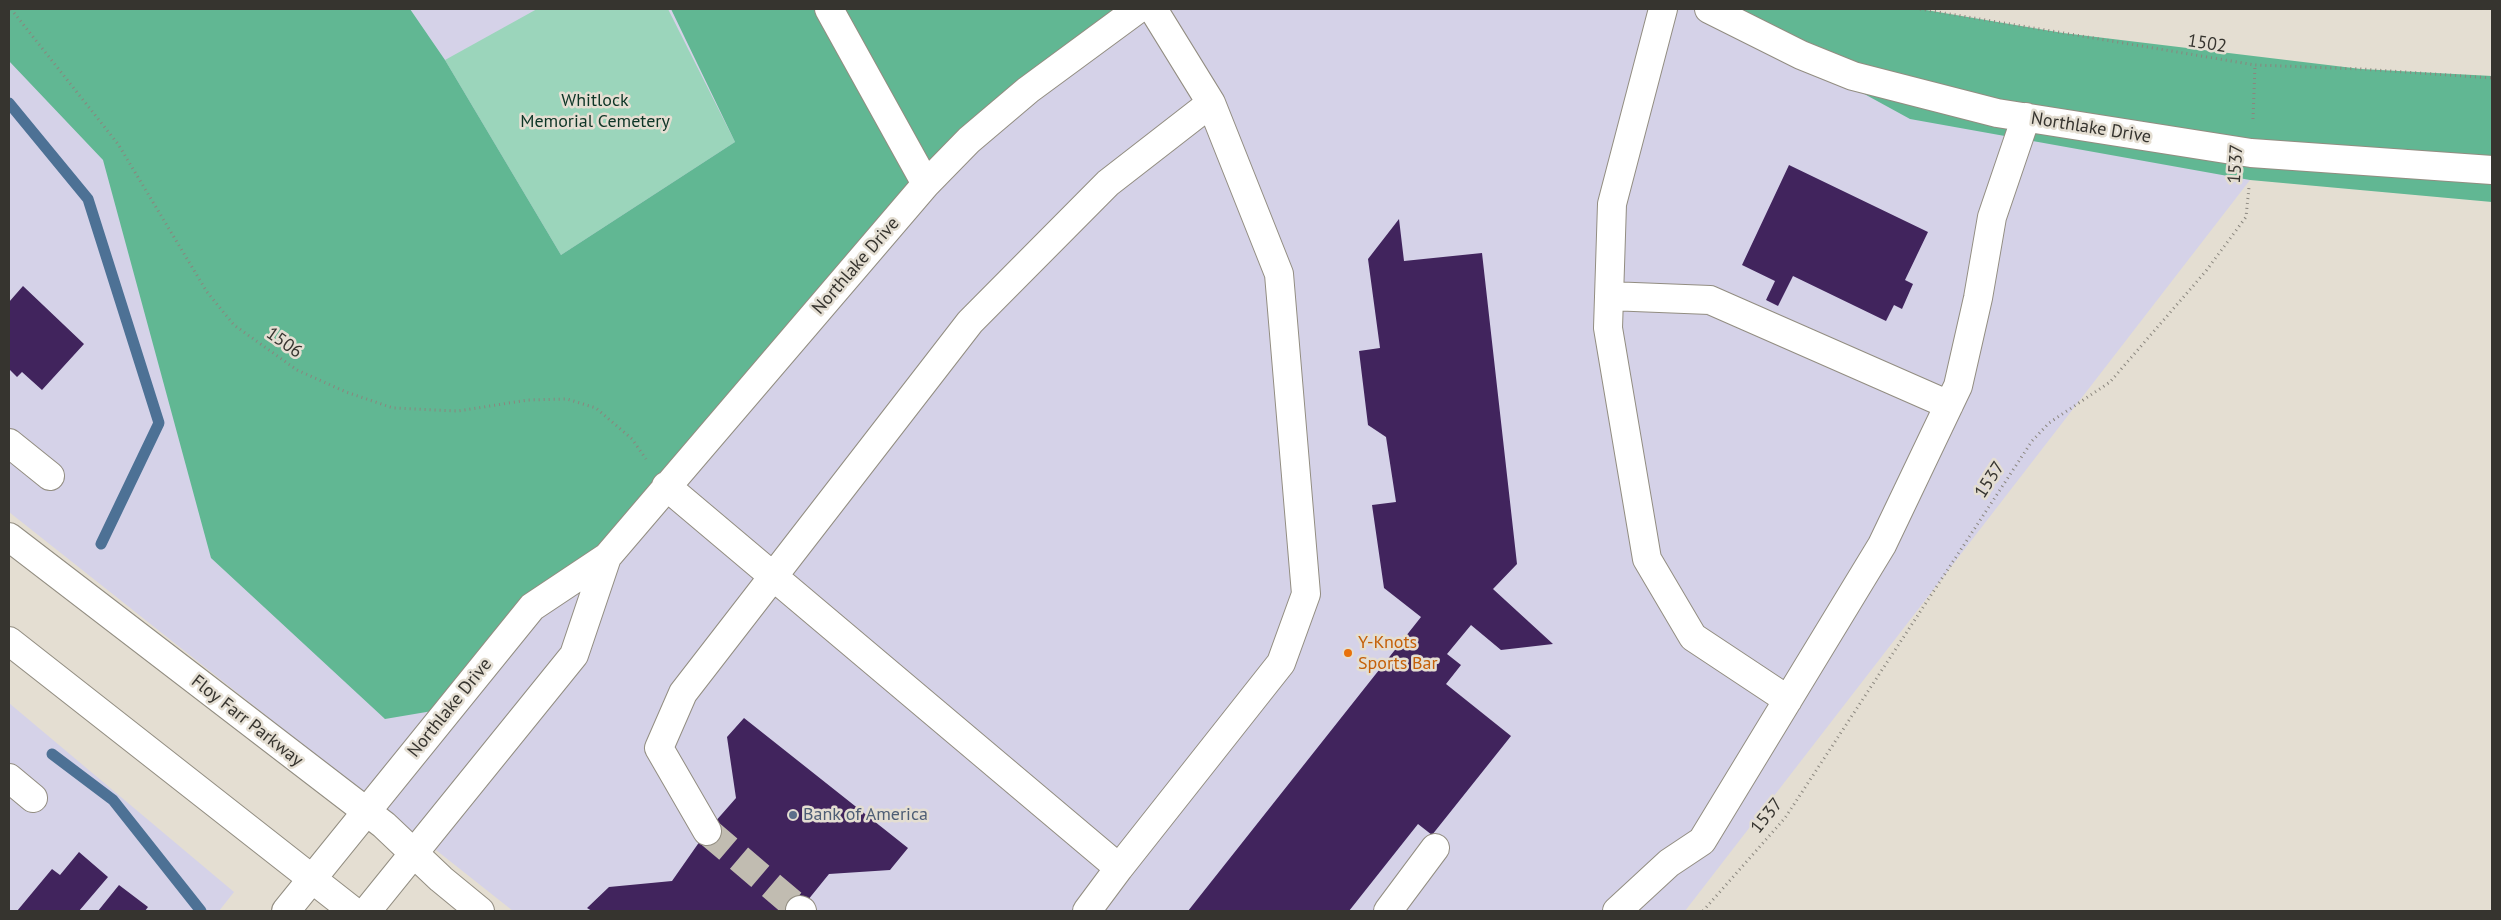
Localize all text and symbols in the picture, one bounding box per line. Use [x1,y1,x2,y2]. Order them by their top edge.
street label: 1502 [2186,30,2228,58]
park label: Whitlock Memorial Cemetery [520,90,670,132]
street label: Northlake Drive [2029,108,2153,148]
street label: 1537 [2224,144,2248,184]
street label: Northlake Drive [808,213,904,319]
street label: 1506 [262,323,306,363]
street label: 1537 [1970,458,2010,502]
place label: Y-Knots Sports Bar [1358,632,1438,674]
marker: Y-Knots Sports Bar [1342,647,1354,659]
street label: Northlake Drive [403,654,497,762]
street label: Floy Farr Parkway [187,671,307,771]
street label: 1537 [1746,794,1788,838]
place label: Bank of America [803,804,928,826]
marker: Bank of America [787,809,799,821]

